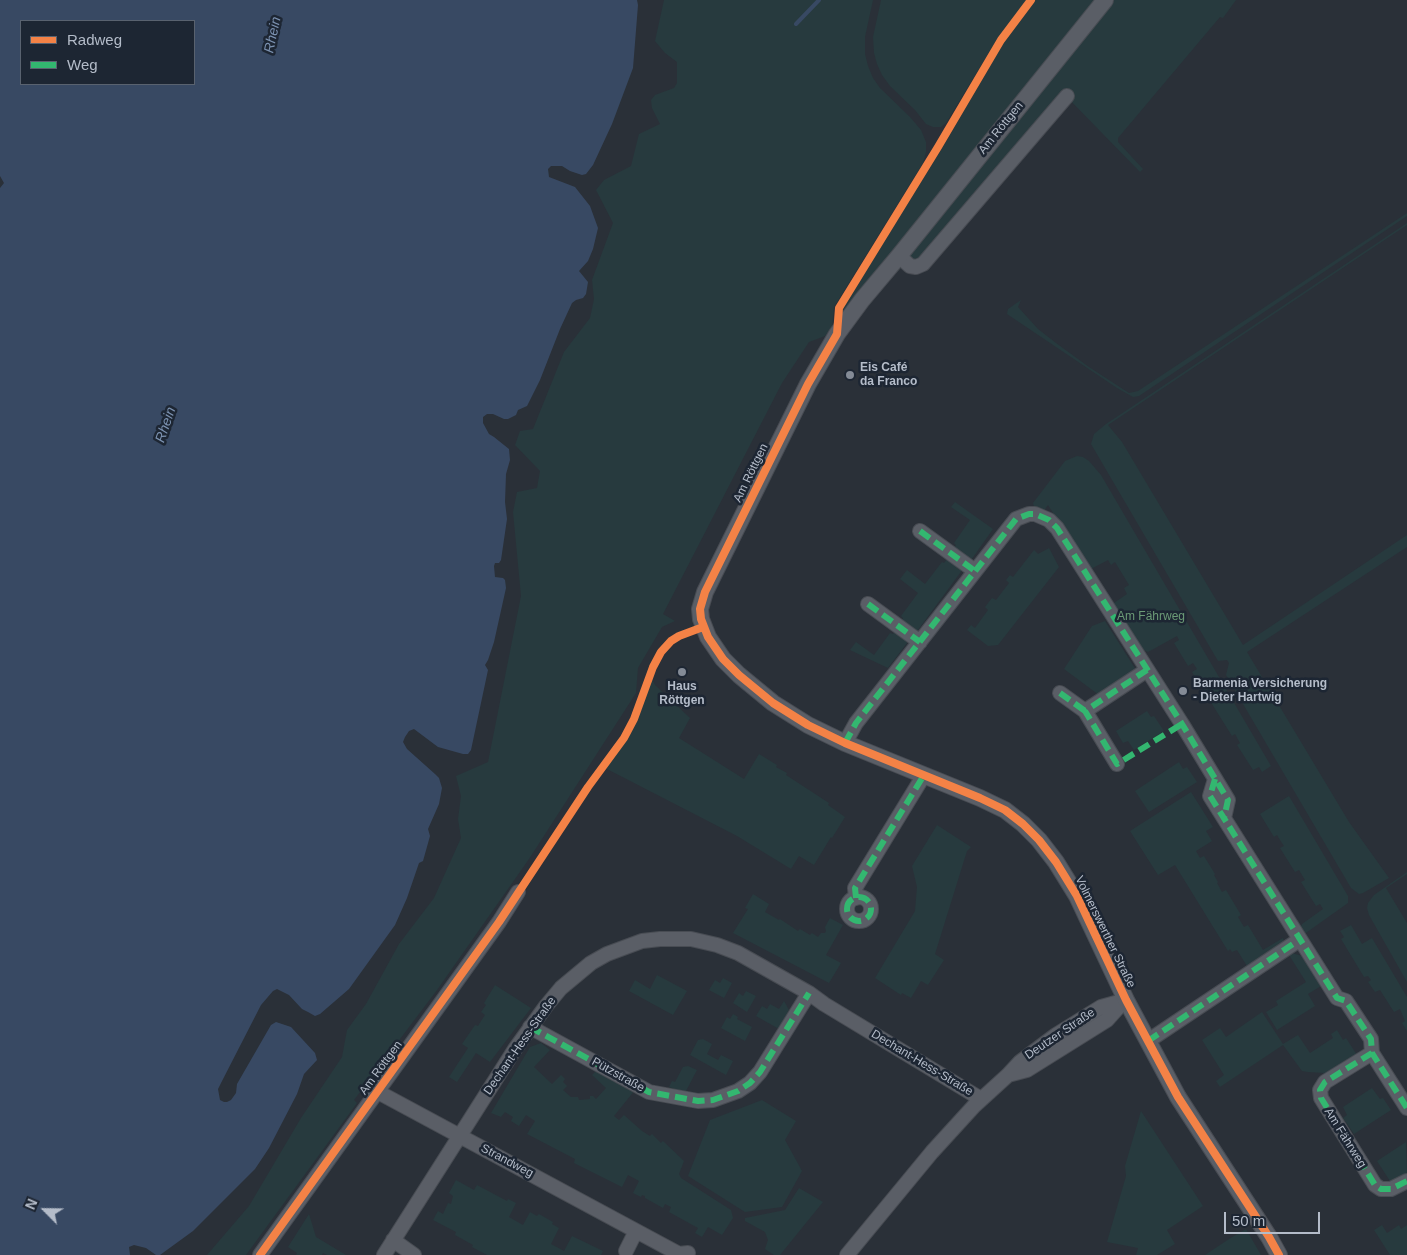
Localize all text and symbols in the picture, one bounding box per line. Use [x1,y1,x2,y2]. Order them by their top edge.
water label: Rhein [261,15,285,55]
legend [20,20,195,85]
text: Radweg [67,31,122,48]
text: Weg [67,56,98,73]
street label: Am Röttgen [975,99,1027,157]
place label: Eis Café da Franco [860,361,917,389]
marker: Eis Café da Franco [844,369,856,381]
water label: Rhein [152,405,180,445]
street label: Am Röttgen [731,441,771,505]
park label: Am Fährweg [1117,610,1185,624]
marker: Haus Röttgen [676,666,688,678]
place label: Barmenia Versicherung - Dieter Hartwig [1193,677,1327,705]
place label: Haus Röttgen [659,680,705,708]
marker: Barmenia Versicherung - Dieter Hartwig [1177,685,1189,697]
street label: Volmerswerther Straße [1072,874,1138,990]
street label: Dechant-Hess-Straße [481,994,559,1098]
street label: Deutzer Straße [1022,1005,1098,1063]
street label: Dechant-Hess-Straße [869,1027,975,1099]
street label: Am Röttgen [357,1038,405,1098]
street label: Pützstraße [589,1055,647,1095]
street label: Am Fährweg [1321,1105,1369,1171]
street label: Strandweg [478,1141,536,1181]
north arrow [20,1185,70,1235]
text: N [22,1196,41,1212]
scale bar [1227,1202,1323,1234]
text: 50 m [1232,1212,1265,1229]

